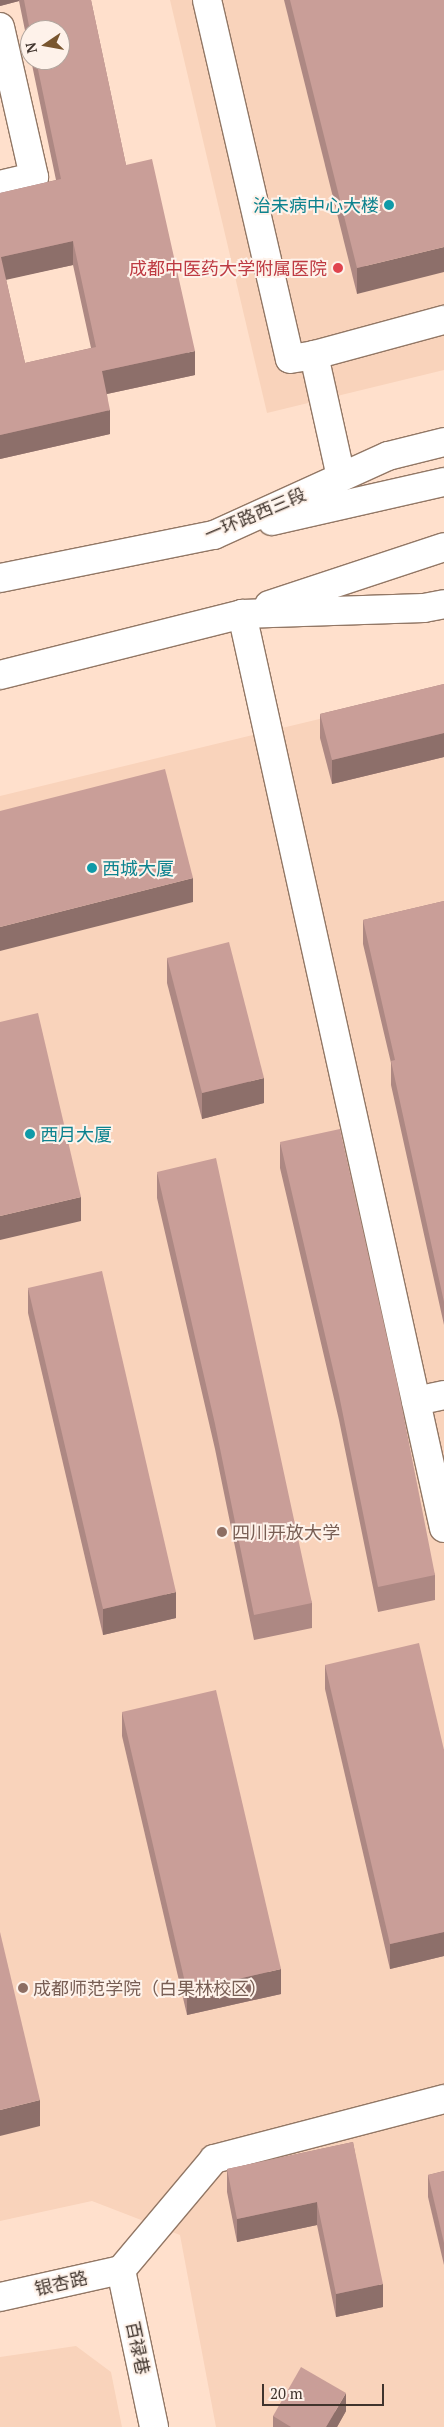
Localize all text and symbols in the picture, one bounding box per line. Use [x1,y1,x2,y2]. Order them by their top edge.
north arrow [20,20,70,70]
text: N [20,41,41,55]
place label: 治未病中心大楼 [253,194,379,216]
marker: 治未病中心大楼 [383,199,395,211]
place label: 成都中医药大学附属医院 [129,257,327,279]
marker: 成都中医药大学附属医院 [331,261,345,275]
street label: 一环路西三段 [201,483,309,545]
place label: 西城大厦 [102,857,174,879]
marker: 西城大厦 [86,862,98,874]
place label: 西月大厦 [40,1123,112,1145]
marker: 西月大厦 [24,1128,36,1140]
place label: 四川开放大学 [232,1521,340,1543]
marker: 四川开放大学 [216,1526,228,1538]
place label: 成都师范学院（白果林校区） [33,1977,267,1999]
marker: 成都师范学院（白果林校区） [17,1982,29,1994]
street label: 银杏路 [32,2266,90,2300]
street label: 百禄巷 [122,2319,154,2377]
scale bar [264,2374,386,2406]
text: 20 m [270,2383,303,2403]

